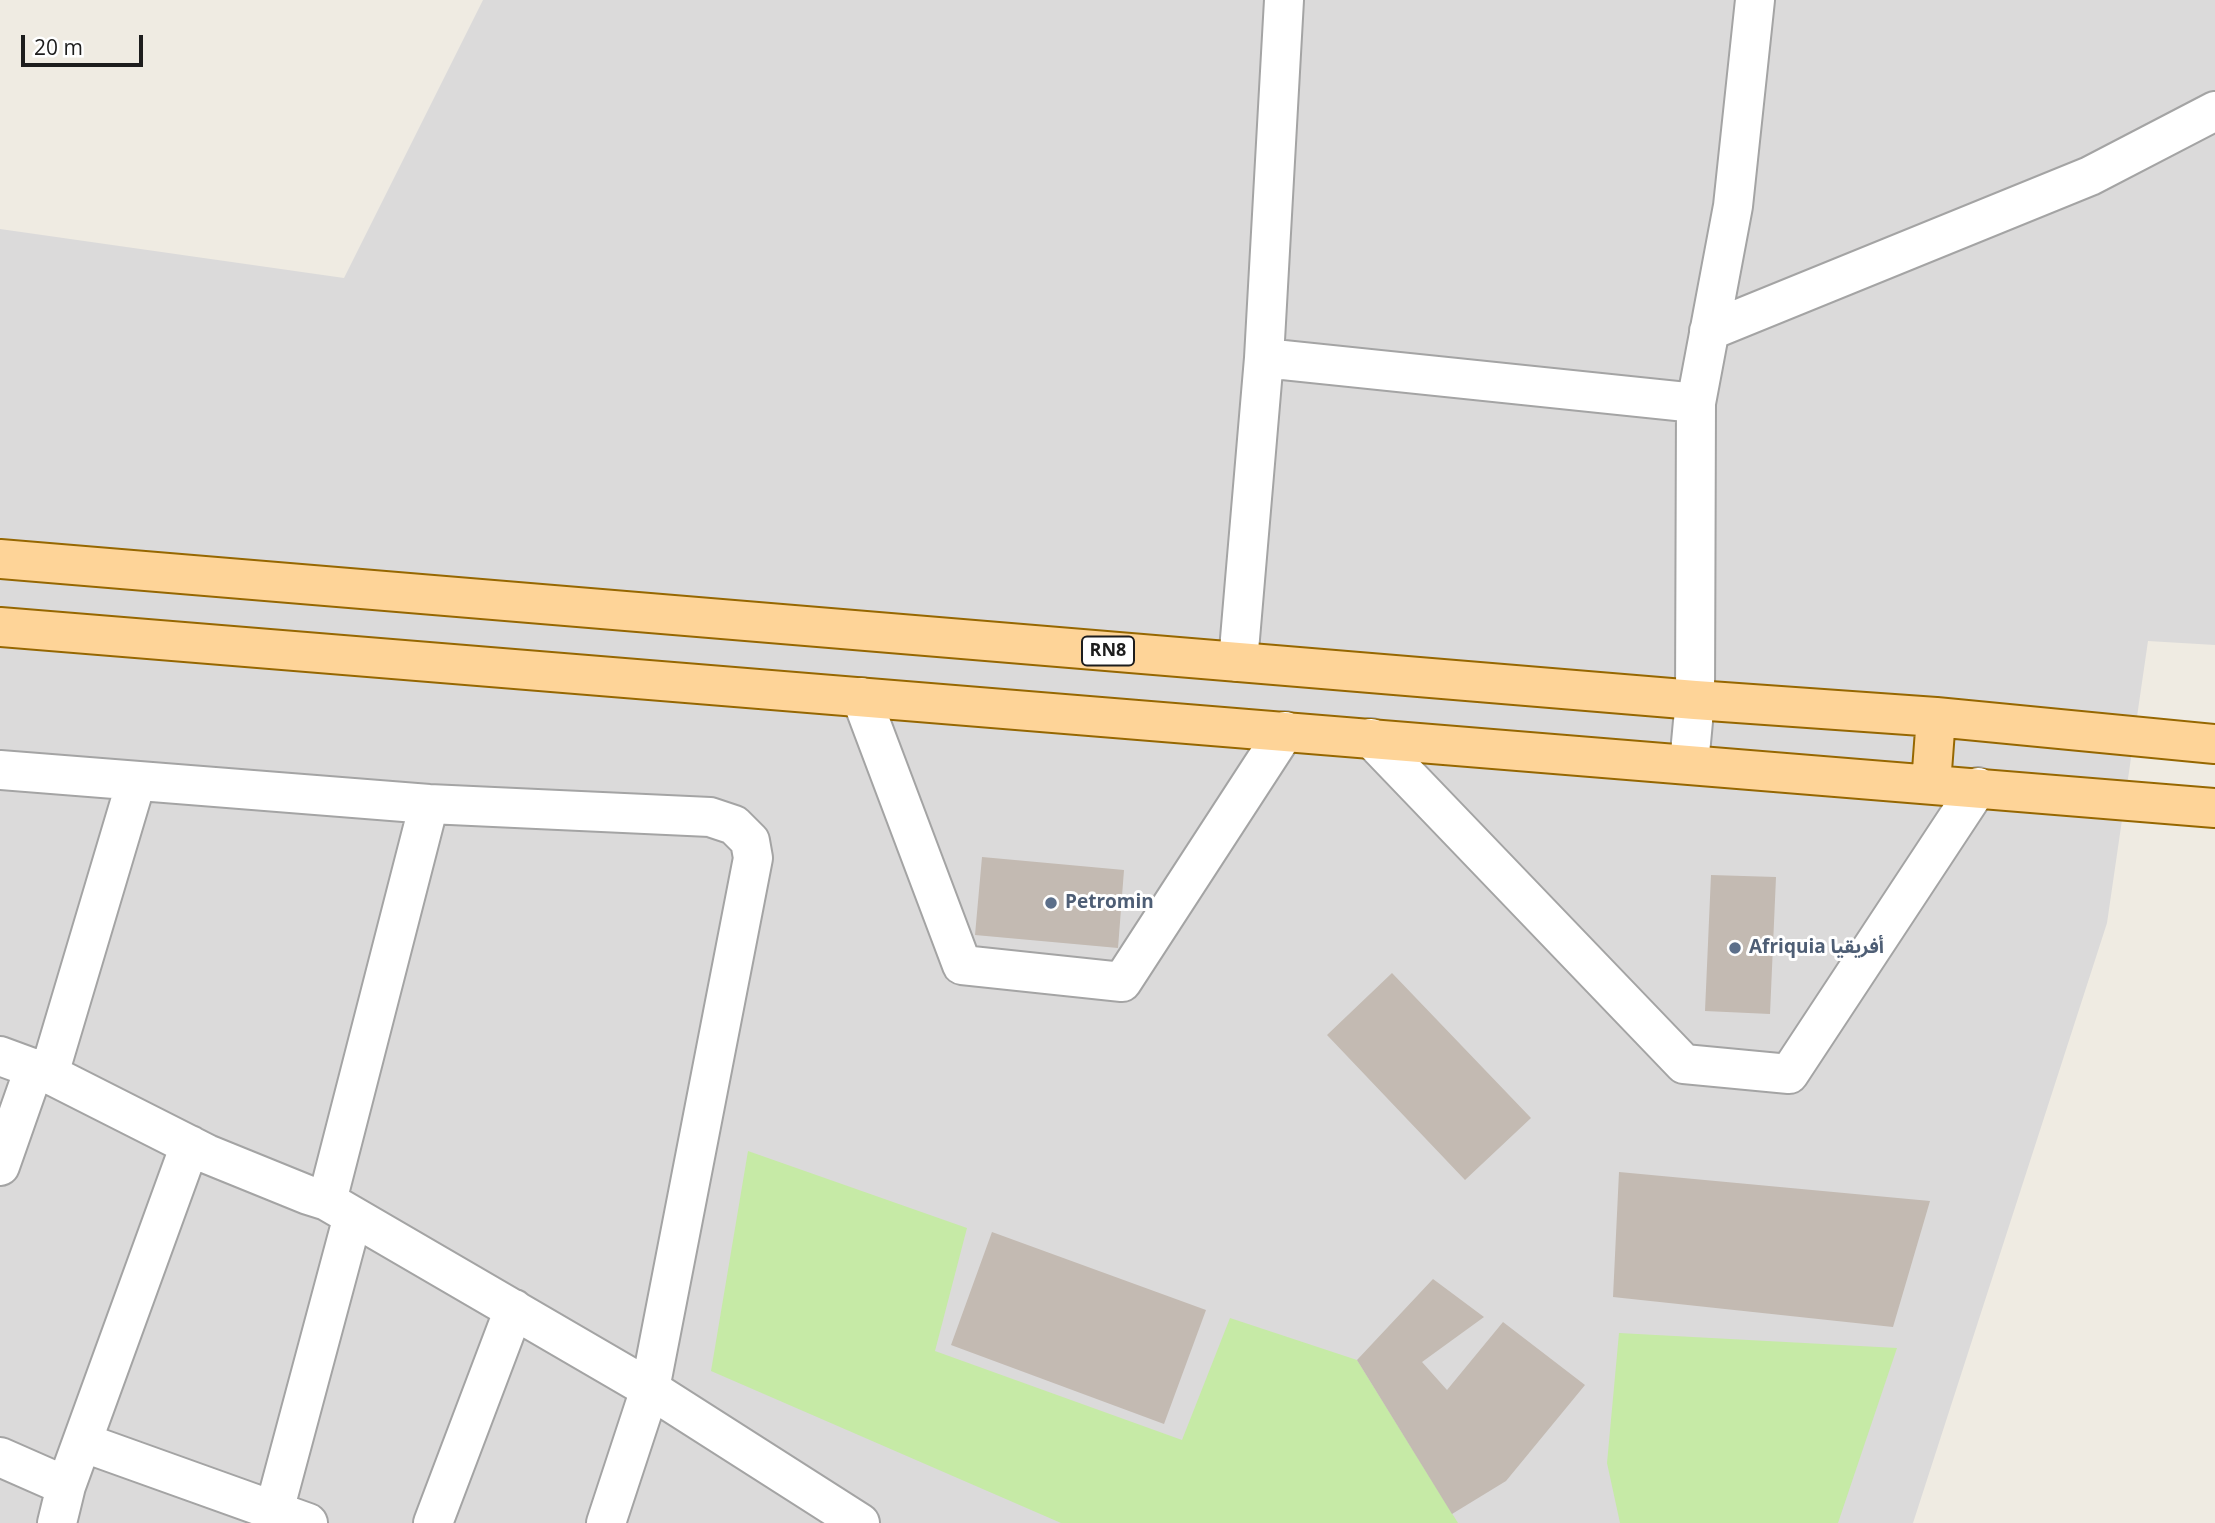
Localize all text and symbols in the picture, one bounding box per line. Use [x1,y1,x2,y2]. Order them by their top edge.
scale bar [24,21,147,65]
text: 20 m [34,33,83,61]
road number: RN8 [1082,636,1134,666]
place label: Petromin [1065,892,1154,914]
marker: Petromin [1043,895,1059,911]
place label: Afriquia أفريقيا [1749,937,1884,959]
marker: Afriquia أفريقيا [1727,940,1743,956]

